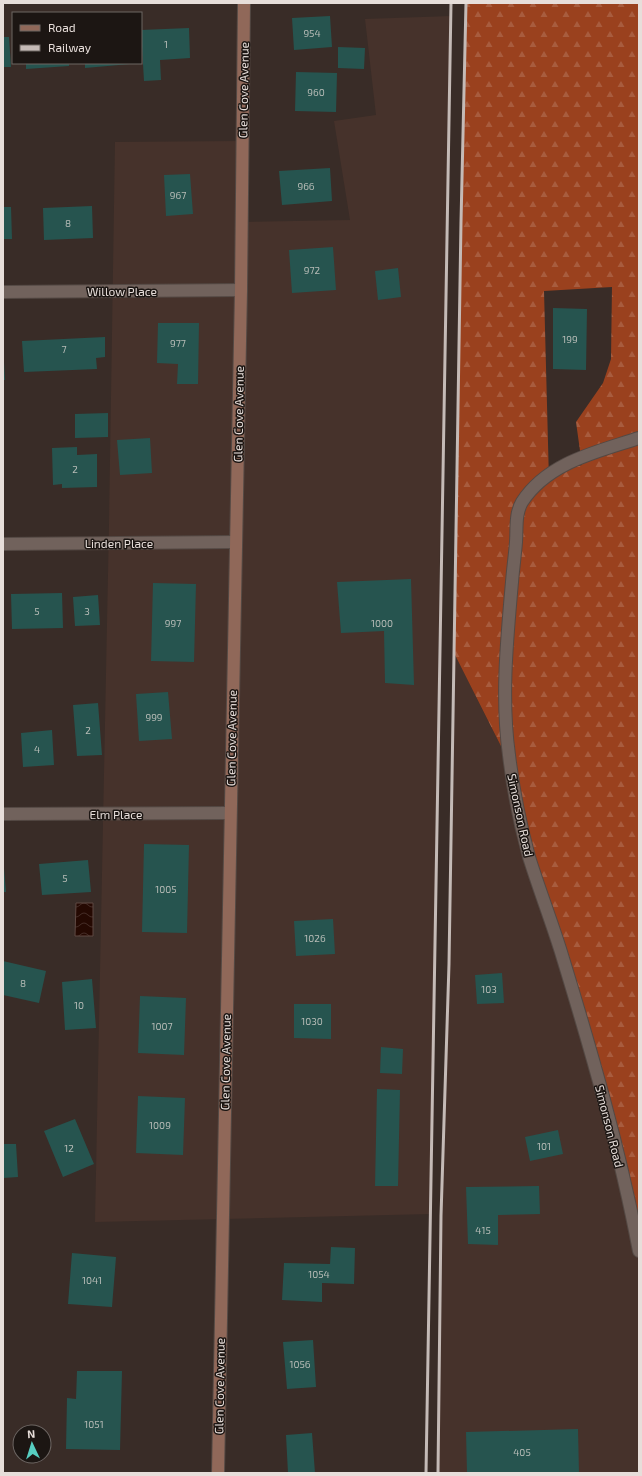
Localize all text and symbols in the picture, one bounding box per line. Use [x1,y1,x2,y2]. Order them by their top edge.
legend [12,12,142,64]
text: Road [48,20,76,34]
house number: 954 [303,27,321,39]
house number: 1 [164,38,168,50]
text: Railway [48,40,92,54]
street label: Glen Cove Avenue [235,42,251,138]
house number: 960 [307,86,325,98]
house number: 966 [297,180,315,192]
house number: 967 [170,189,186,201]
house number: 8 [65,217,71,229]
house number: 972 [304,264,321,276]
street label: Willow Place [87,284,157,298]
house number: 199 [562,333,578,345]
house number: 977 [170,337,186,349]
house number: 7 [61,343,67,355]
street label: Glen Cove Avenue [230,366,246,462]
house number: 2 [72,463,78,475]
street label: Linden Place [85,536,153,550]
house number: 5 [34,605,40,617]
house number: 3 [84,605,90,617]
house number: 997 [165,617,181,629]
house number: 1000 [371,617,393,629]
street label: Glen Cove Avenue [223,690,239,786]
house number: 999 [145,711,163,723]
house number: 2 [85,724,91,736]
house number: 4 [34,743,40,755]
street label: Simonson Road [505,772,537,858]
street label: Elm Place [90,807,142,821]
house number: 5 [62,872,68,884]
house number: 1005 [155,883,177,895]
house number: 1026 [304,932,326,944]
house number: 8 [20,977,26,989]
house number: 103 [481,983,497,995]
house number: 10 [74,999,84,1011]
street label: Glen Cove Avenue [217,1014,233,1110]
house number: 1030 [301,1015,323,1027]
house number: 1007 [151,1020,173,1032]
street label: Simonson Road [593,1083,627,1169]
house number: 1009 [149,1119,171,1131]
house number: 101 [537,1140,551,1152]
house number: 12 [64,1142,74,1154]
house number: 415 [475,1224,491,1236]
house number: 1054 [308,1268,330,1280]
house number: 1041 [82,1274,102,1286]
street label: Glen Cove Avenue [211,1338,227,1434]
house number: 1056 [289,1358,311,1370]
house number: 1051 [84,1418,104,1430]
north arrow [12,1424,52,1464]
text: N [27,1427,36,1440]
house number: 405 [513,1446,531,1458]

